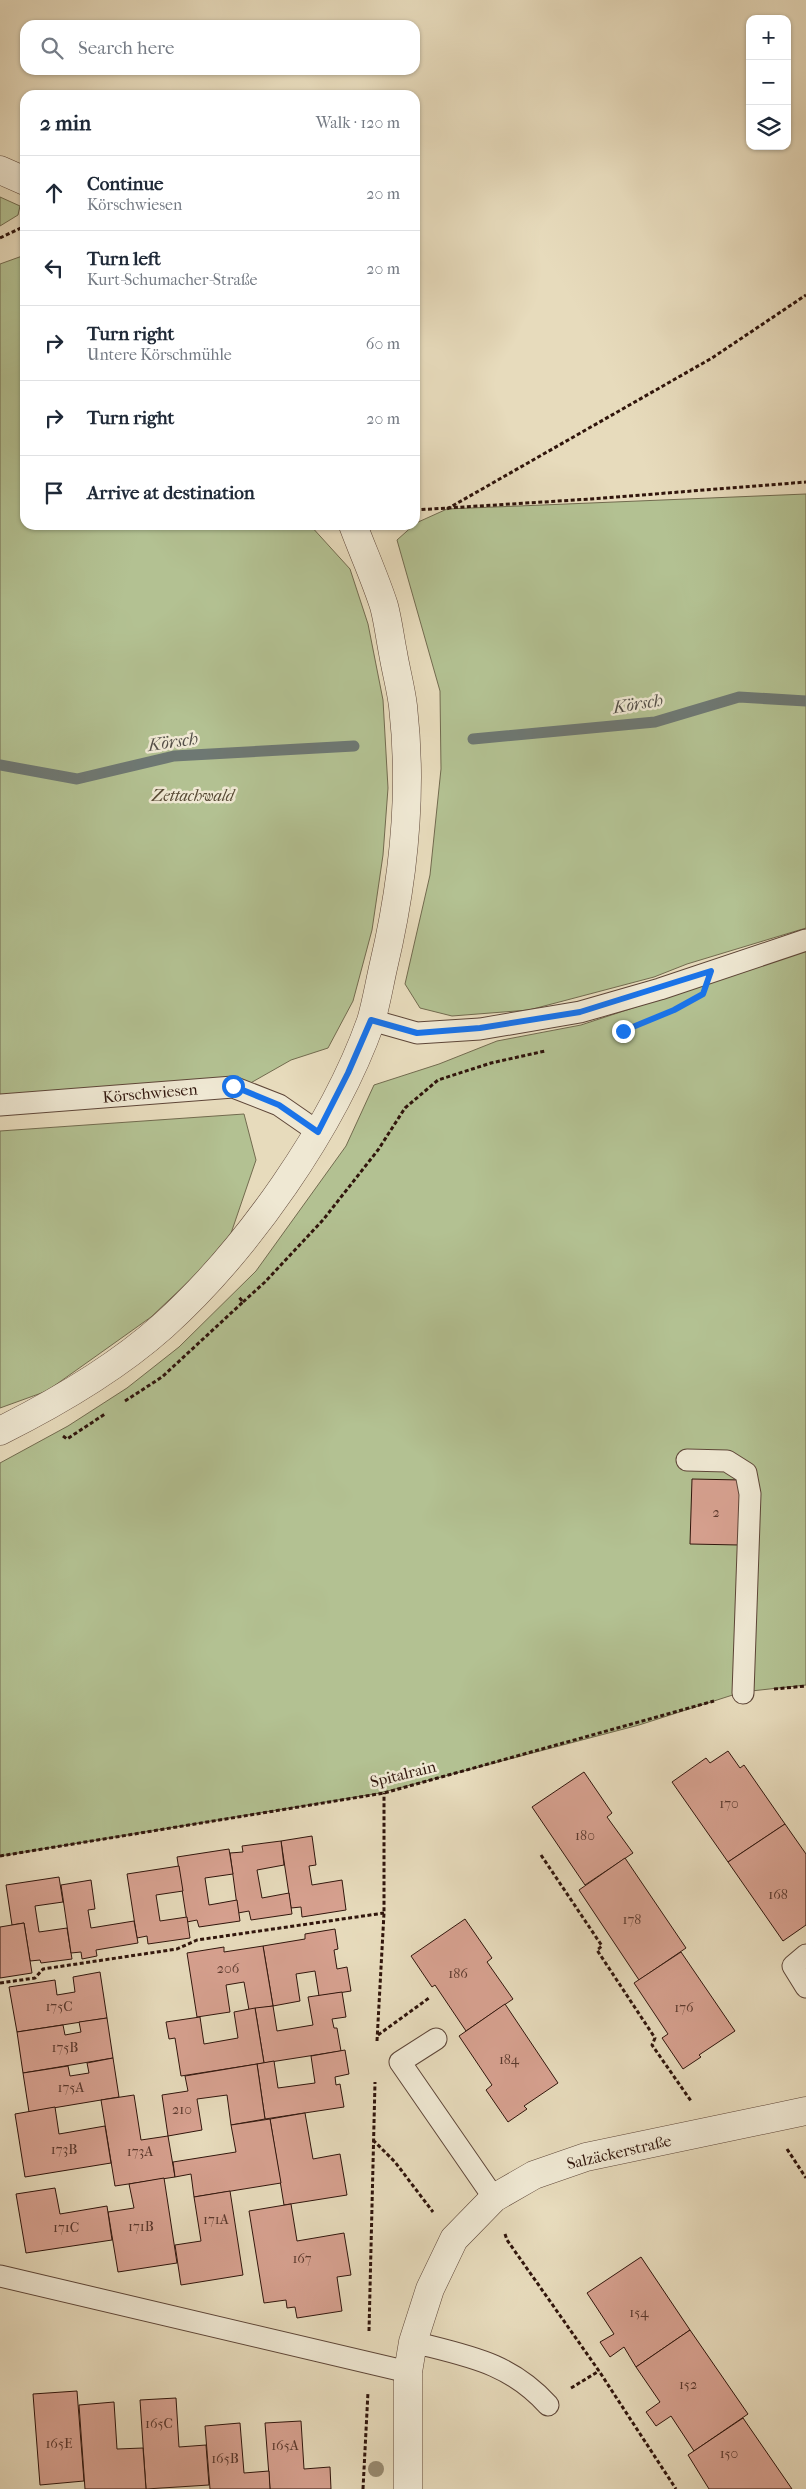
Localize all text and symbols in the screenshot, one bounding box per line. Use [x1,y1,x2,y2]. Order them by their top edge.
map controls [746,15,791,150]
button: + [746,15,791,60]
search box [20,20,420,75]
icon: search [38,34,66,62]
text: Search here [78,37,174,59]
button: − [746,60,791,105]
button: layers [746,105,791,150]
text: 2 min [40,111,91,135]
text: Walk · 120 m [316,113,400,132]
text: Continue [87,173,163,195]
icon: ahead [40,179,68,207]
text: 20 m [366,184,400,203]
text: Körschwiesen [87,195,182,214]
text: Turn left [87,248,161,270]
icon: left [40,254,68,282]
text: 20 m [366,259,400,278]
text: Kurt-Schumacher-Straße [87,270,258,289]
text: Turn right [87,323,174,345]
icon: right [40,329,68,357]
text: 60 m [366,334,400,353]
text: Untere Körschmühle [87,345,232,364]
icon: right [40,404,68,432]
text: Turn right [87,407,174,429]
text: 20 m [366,409,400,428]
icon: arrive [40,479,68,507]
text: Arrive at destination [87,482,255,504]
water label: Körsch [609,690,665,719]
water label: Körsch [145,728,199,756]
park label: Zettachwald [151,786,236,805]
route end [612,1020,635,1043]
route start [222,1075,245,1098]
street label: Körschwiesen [102,1079,199,1107]
house number: 2 [712,1504,720,1521]
street label: Spitalrain [368,1756,439,1791]
house number: 170 [719,1795,739,1812]
house number: 180 [575,1827,595,1844]
house number: 168 [768,1886,788,1903]
house number: 178 [623,1911,641,1928]
house number: 206 [217,1960,240,1977]
house number: 186 [448,1965,468,1982]
house number: 175C [45,1998,73,2015]
house number: 176 [674,1999,694,2016]
house number: 175B [52,2039,78,2056]
house number: 184 [499,2051,520,2068]
house number: 175A [58,2079,85,2096]
house number: 210 [172,2101,192,2118]
street label: Salzäckerstraße [565,2131,673,2173]
house number: 173B [51,2141,77,2158]
house number: 173A [127,2143,154,2160]
house number: 171A [203,2211,230,2228]
house number: 171B [128,2218,154,2235]
house number: 171C [53,2219,79,2236]
house number: 167 [292,2250,312,2267]
house number: 154 [629,2304,649,2321]
house number: 152 [679,2376,697,2393]
house number: 165C [145,2415,173,2432]
house number: 165E [45,2435,73,2452]
house number: 165A [271,2437,300,2454]
house number: 150 [720,2445,738,2462]
house number: 165B [211,2450,239,2467]

